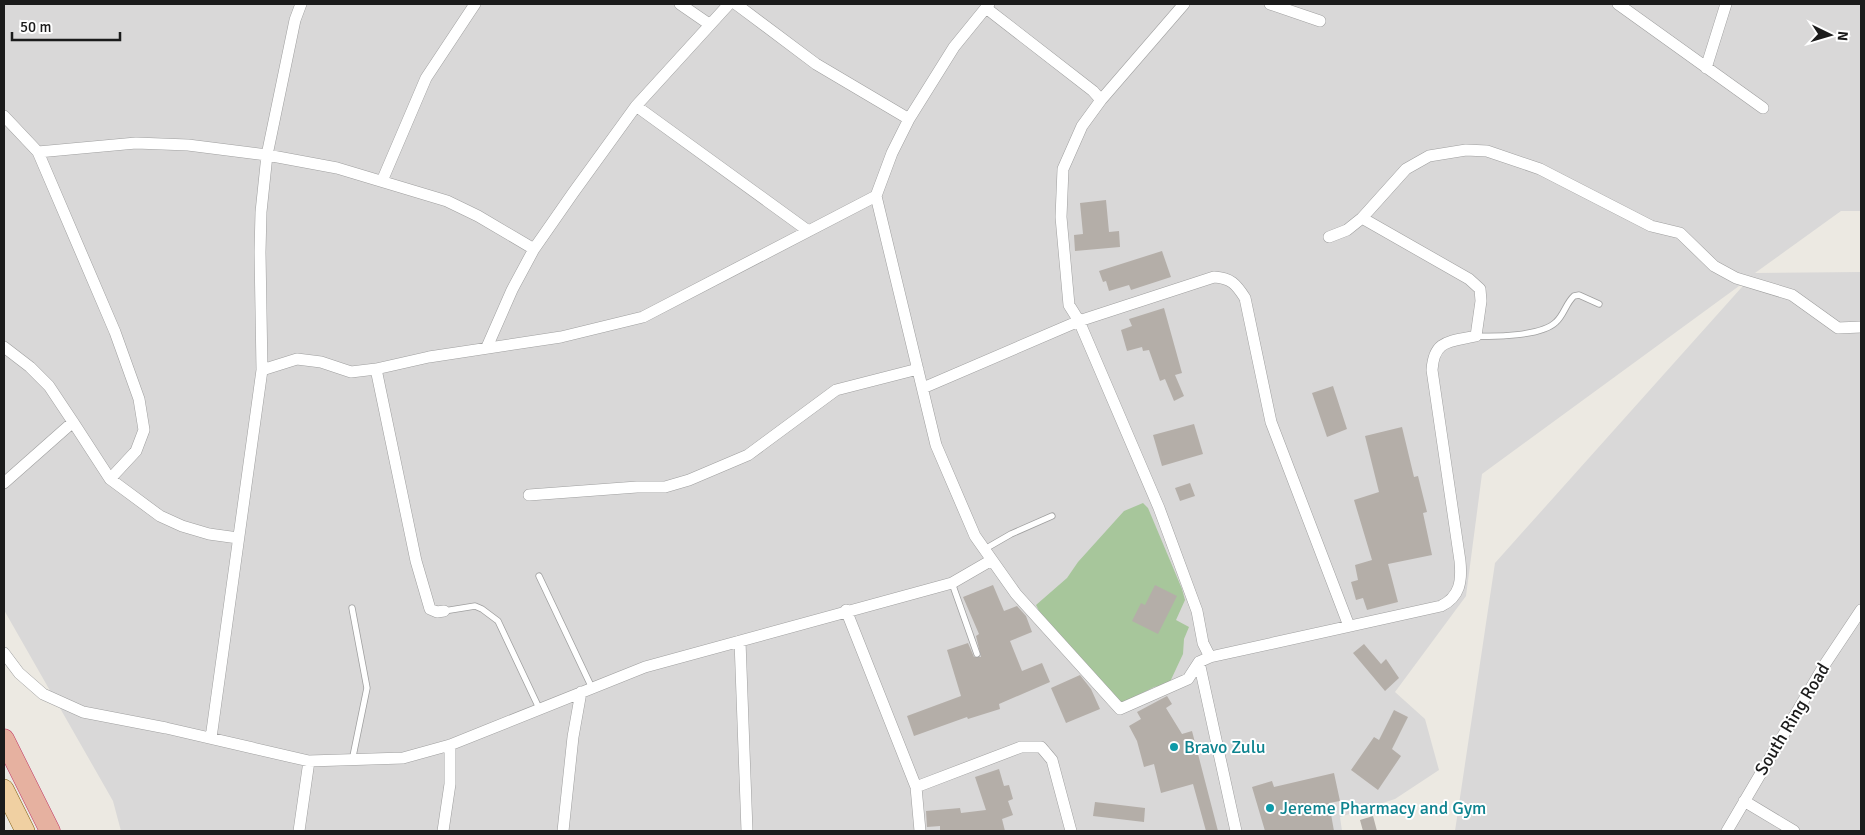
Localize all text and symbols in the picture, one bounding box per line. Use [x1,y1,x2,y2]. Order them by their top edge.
scale bar [12,10,120,42]
north arrow [1805,10,1855,60]
text: 50 m [20,18,51,36]
text: N [1834,30,1851,42]
street label: South Ring Road [1750,659,1834,779]
place label: Bravo Zulu [1184,736,1266,758]
marker: Bravo Zulu [1168,741,1180,753]
place label: Jereme Pharmacy and Gym [1280,797,1486,819]
marker: Jereme Pharmacy and Gym [1264,802,1276,814]

